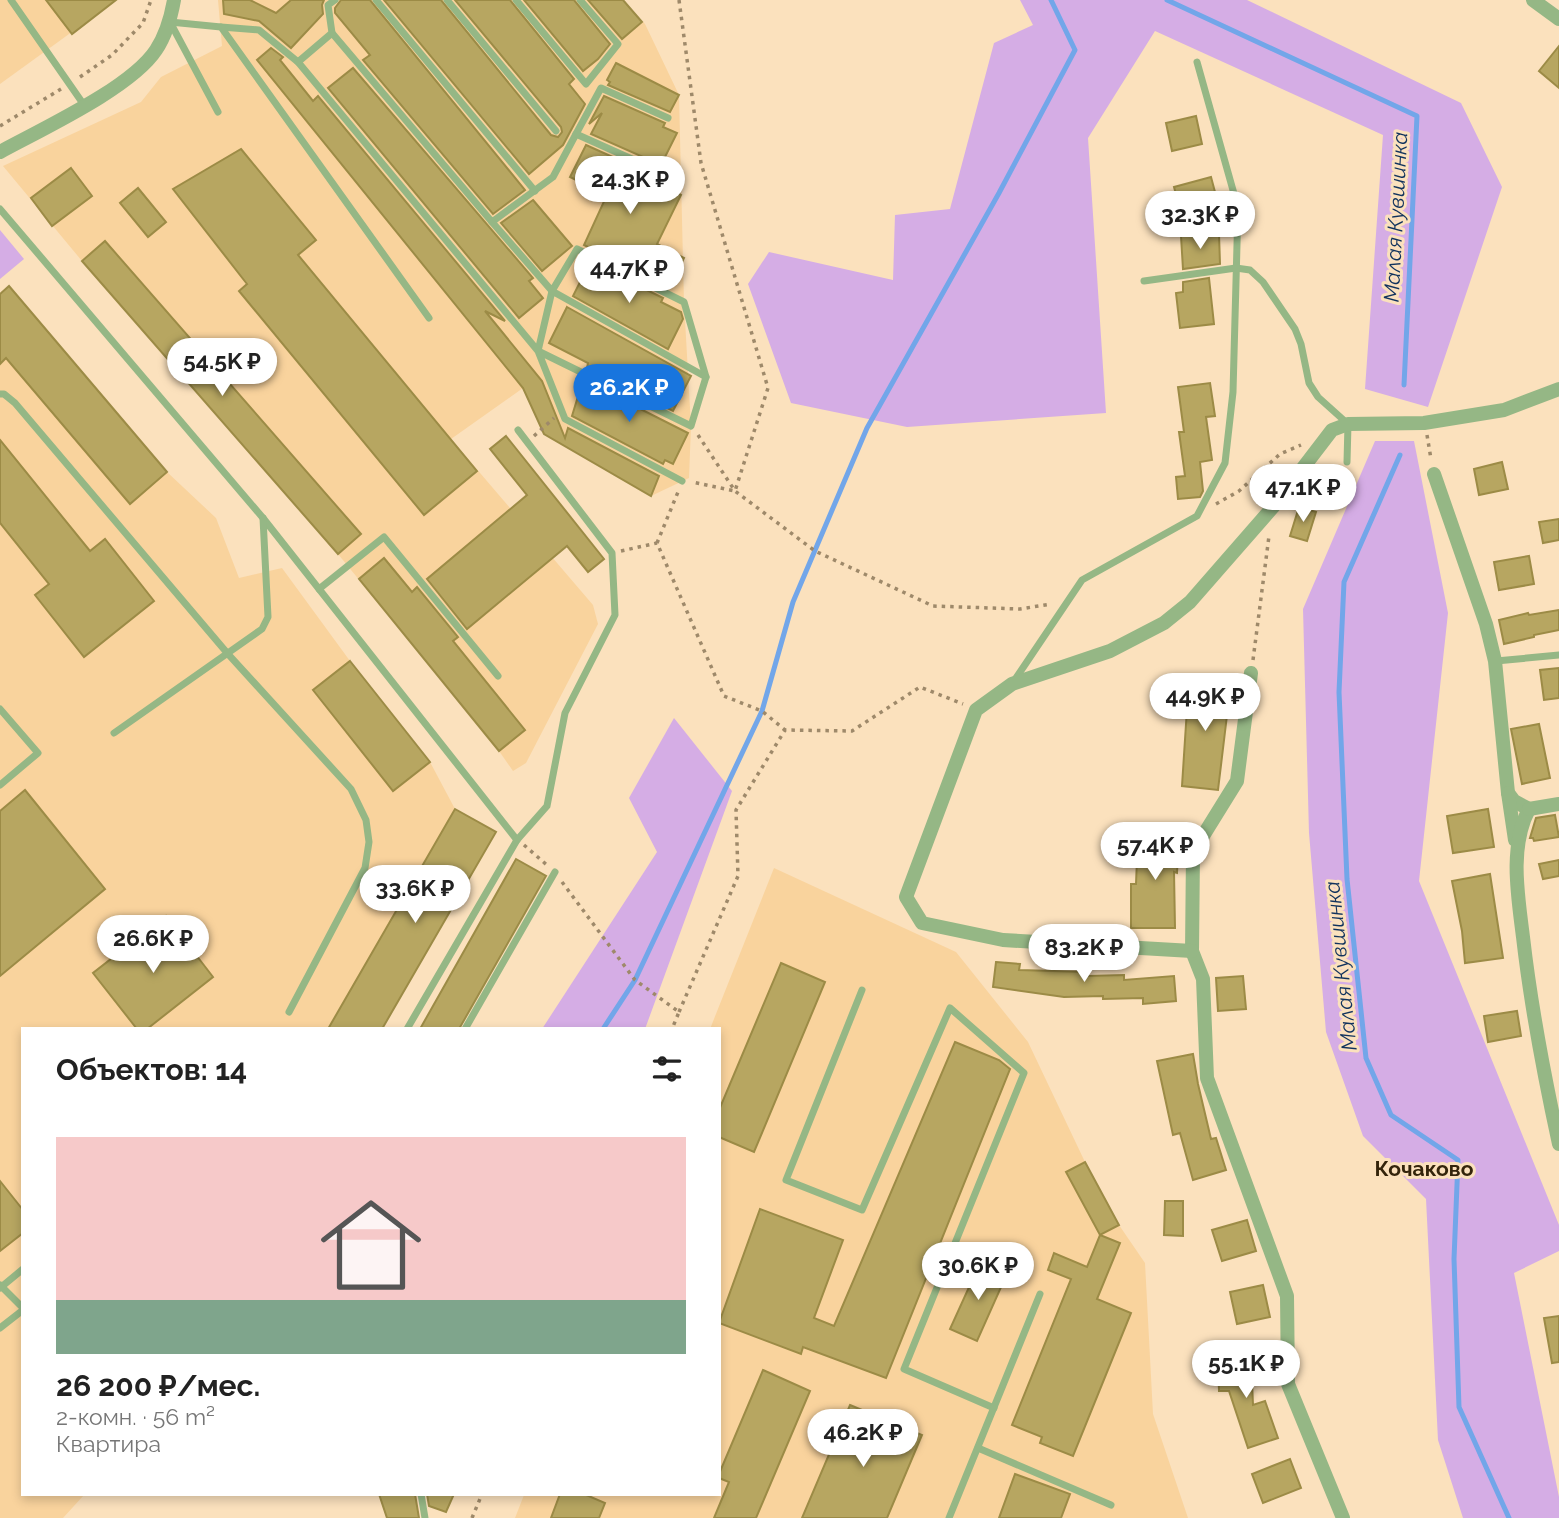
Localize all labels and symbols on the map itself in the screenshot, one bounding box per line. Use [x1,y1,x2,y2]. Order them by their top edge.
water label: Малая Кувшинка [1379,131,1412,303]
pin: 24.3K ₽ [565,156,695,216]
pin: 32.3K ₽ [1135,191,1265,251]
pin: 44.7K ₽ [564,246,694,305]
pin: 54.5K ₽ [157,338,287,398]
pin: 26.2K ₽ [564,364,694,424]
pin: 47.1K ₽ [1238,464,1368,524]
pin: 44.9K ₽ [1140,674,1270,733]
pin: 57.4K ₽ [1090,822,1220,882]
pin: 33.6K ₽ [350,866,480,925]
water label: Малая Кувшинка [1319,880,1362,1052]
pin: 26.6K ₽ [88,916,218,975]
pin: 83.2K ₽ [1019,925,1149,984]
district label: Кочаково [1375,1156,1474,1181]
pin: 30.6K ₽ [913,1242,1043,1302]
pin: 55.1K ₽ [1181,1340,1311,1400]
pin: 46.2K ₽ [798,1410,928,1469]

